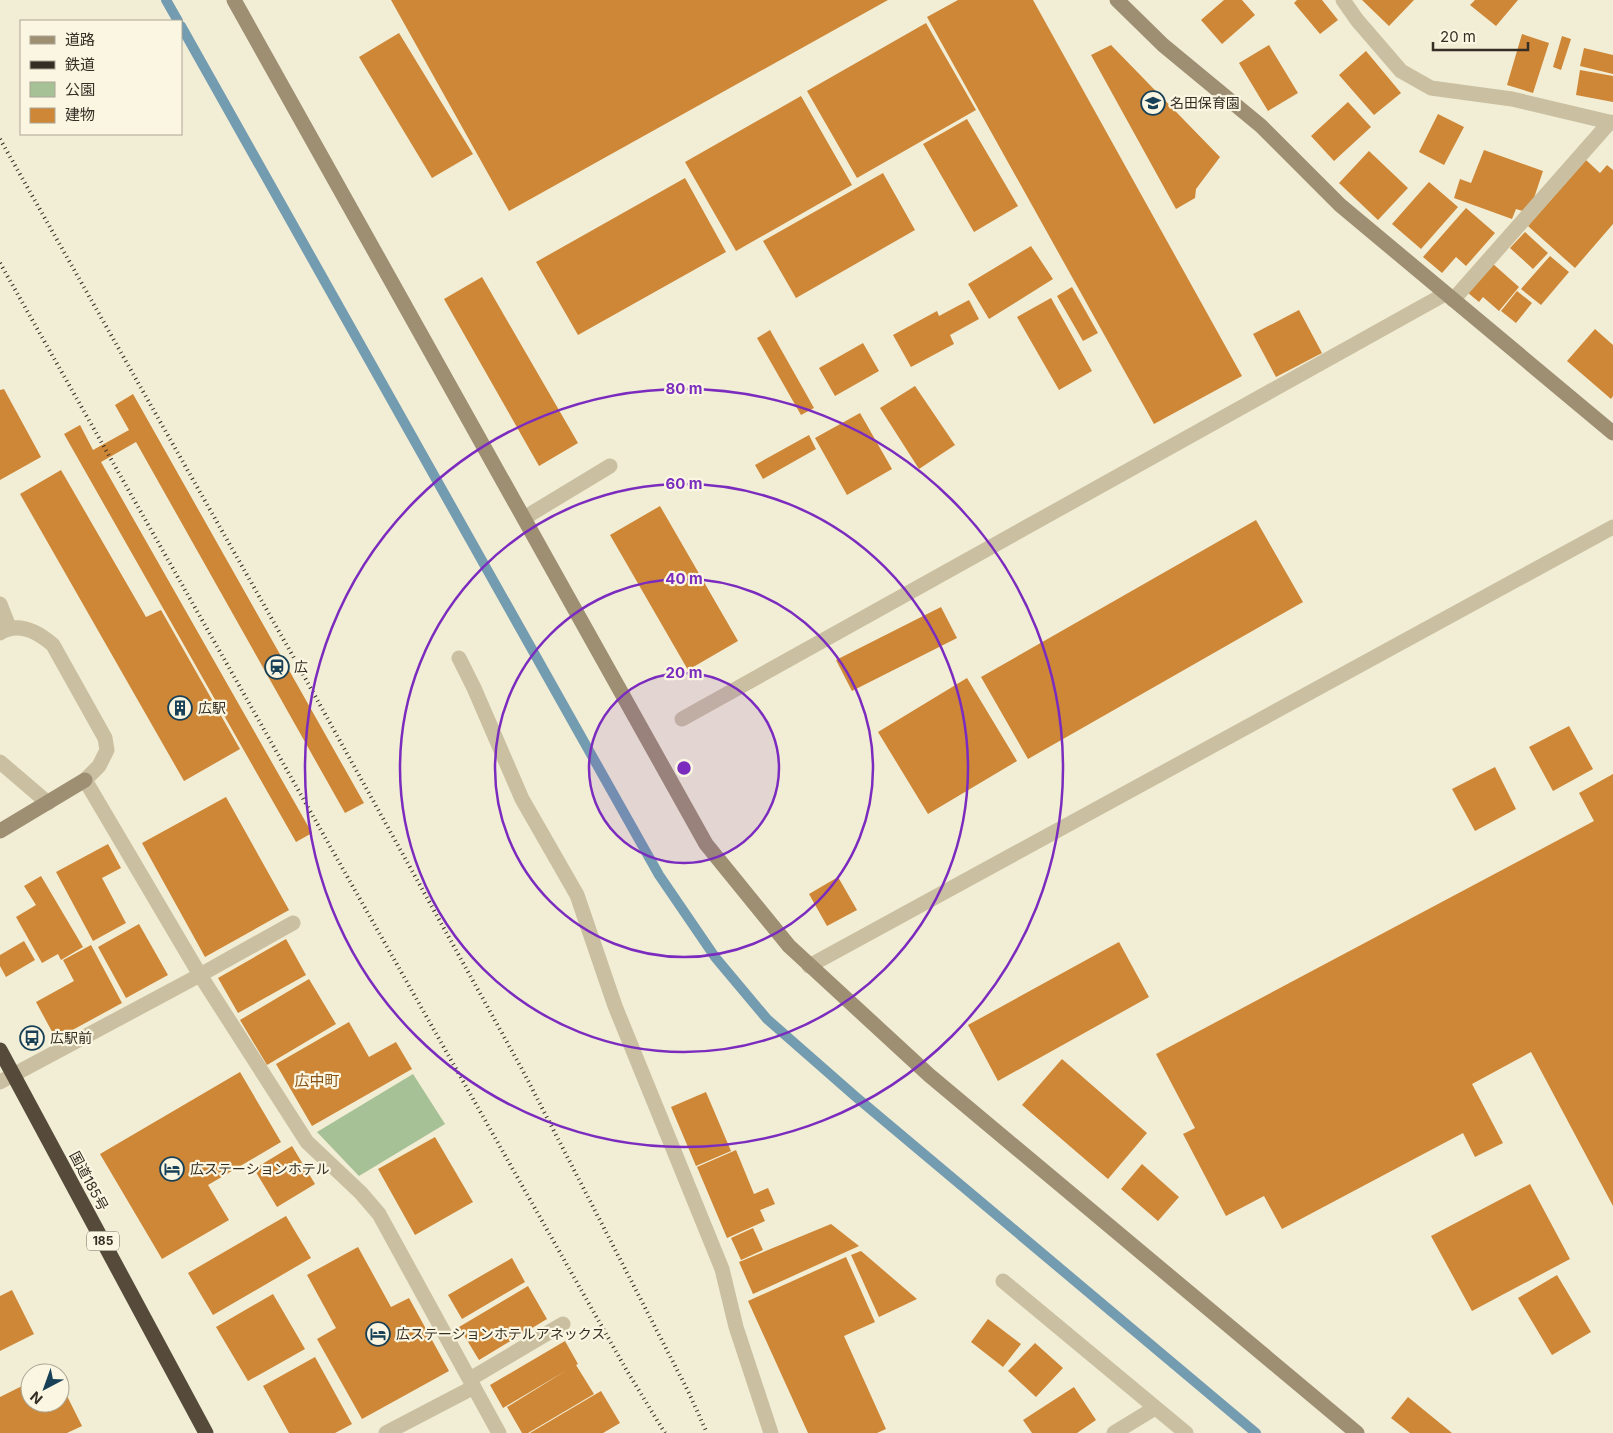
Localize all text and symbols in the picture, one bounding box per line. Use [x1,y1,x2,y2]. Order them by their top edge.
legend [20,20,182,135]
scale bar [1433,20,1528,52]
text: 20 m [1440,27,1476,46]
text: 道路 [65,30,95,49]
text: 鉄道 [65,55,95,74]
text: 公園 [65,80,95,99]
school or university icon: 名田保育園 [1140,90,1166,116]
place label: 名田保育園 [1170,94,1240,111]
text: 建物 [65,105,95,124]
text: 80 m [665,379,703,398]
text: 60 m [665,474,703,493]
text: 40 m [665,569,703,588]
station icon: 広 [264,654,290,680]
place label: 広 [294,658,308,675]
text: 20 m [666,663,702,682]
building icon: 広駅 [167,695,193,721]
place label: 広駅 [198,699,226,716]
centre of rings [675,759,693,777]
bus stop icon: 広駅前 [19,1025,45,1051]
place label: 広駅前 [50,1029,92,1046]
district label: 広中町 [294,1071,340,1090]
street label: 国道185号 [67,1148,112,1213]
hotel icon: 広ステーションホテル [159,1156,185,1182]
place label: 広ステーションホテル [190,1160,330,1177]
road number: 185 [87,1232,119,1250]
hotel icon: 広ステーションホテルアネックス [365,1321,391,1347]
place label: 広ステーションホテルアネックス [396,1325,605,1342]
north arrow [20,1363,70,1413]
text: N [27,1388,46,1408]

